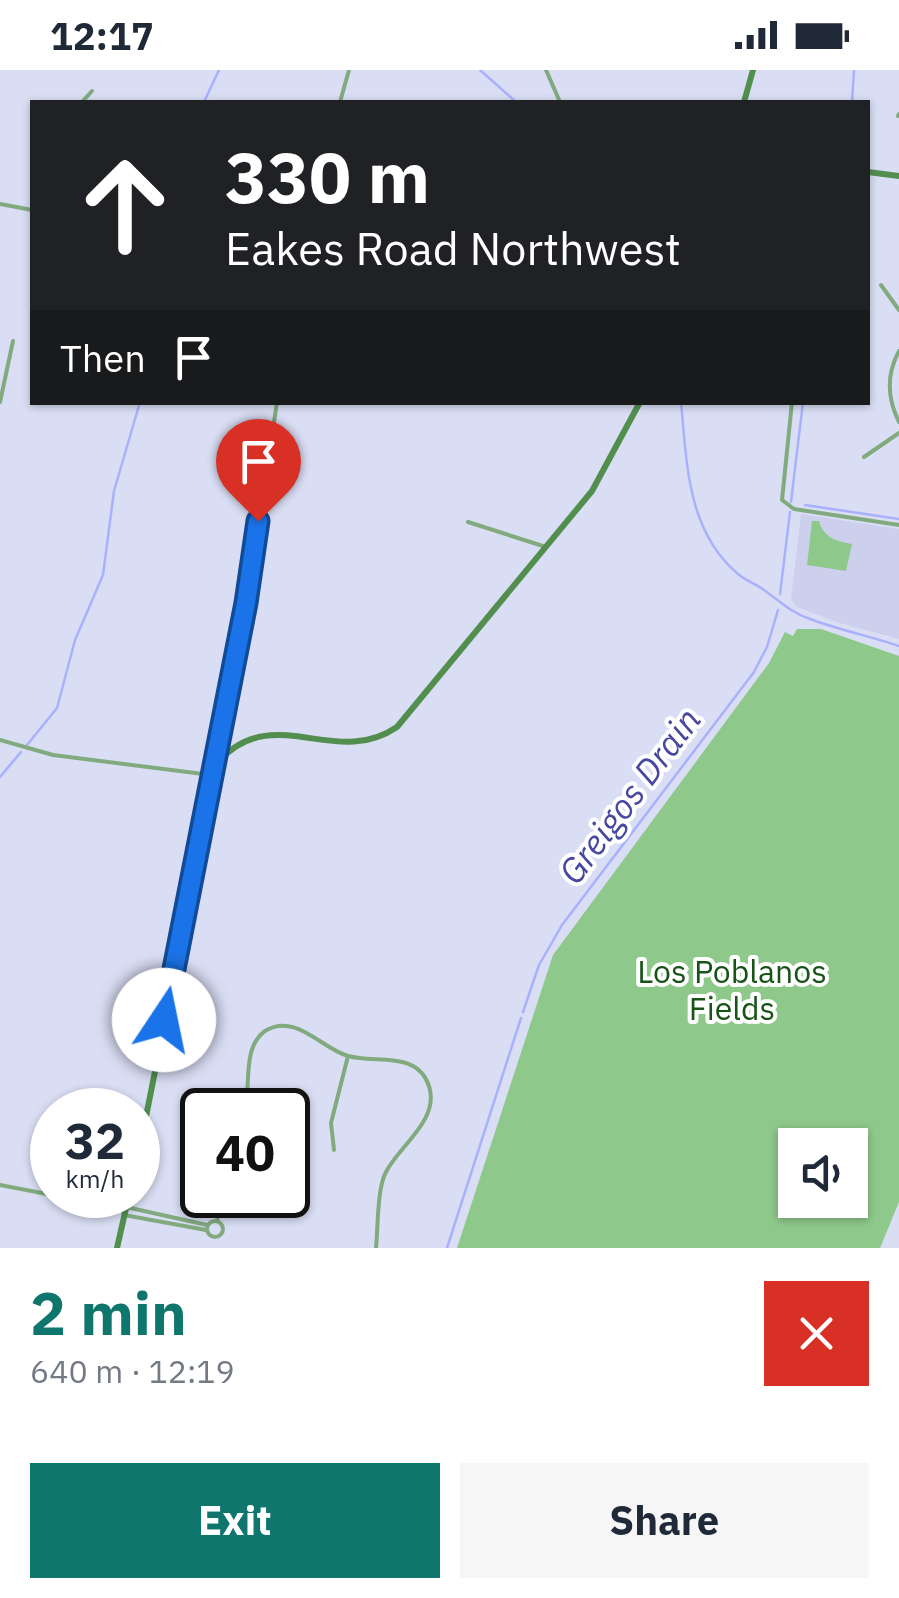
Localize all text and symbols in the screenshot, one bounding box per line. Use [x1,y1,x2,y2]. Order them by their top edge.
text: 12:17 [50,11,154,60]
text: 330 m [225,131,430,222]
icon: ahead [60,140,190,270]
text: Eakes Road Northwest [225,219,681,277]
icon: arrive [166,330,221,385]
text: Then [60,333,146,382]
pin [216,419,301,522]
icon: arrive [231,434,286,489]
water label: Greigos Drain [548,698,711,893]
park label: Los Poblanos Fields [637,950,827,1029]
position arrow [112,968,216,1072]
speed limit sign: 40 [180,1088,310,1218]
text: 32 [65,1108,125,1173]
map controls [778,1128,868,1218]
button: sound [778,1128,868,1218]
text: km/h [66,1162,124,1195]
text: 2 min [30,1273,187,1352]
button: close [764,1281,869,1386]
text: 640 m · 12:19 [30,1350,235,1392]
button: Exit [30,1463,440,1578]
button: Share [460,1463,869,1578]

